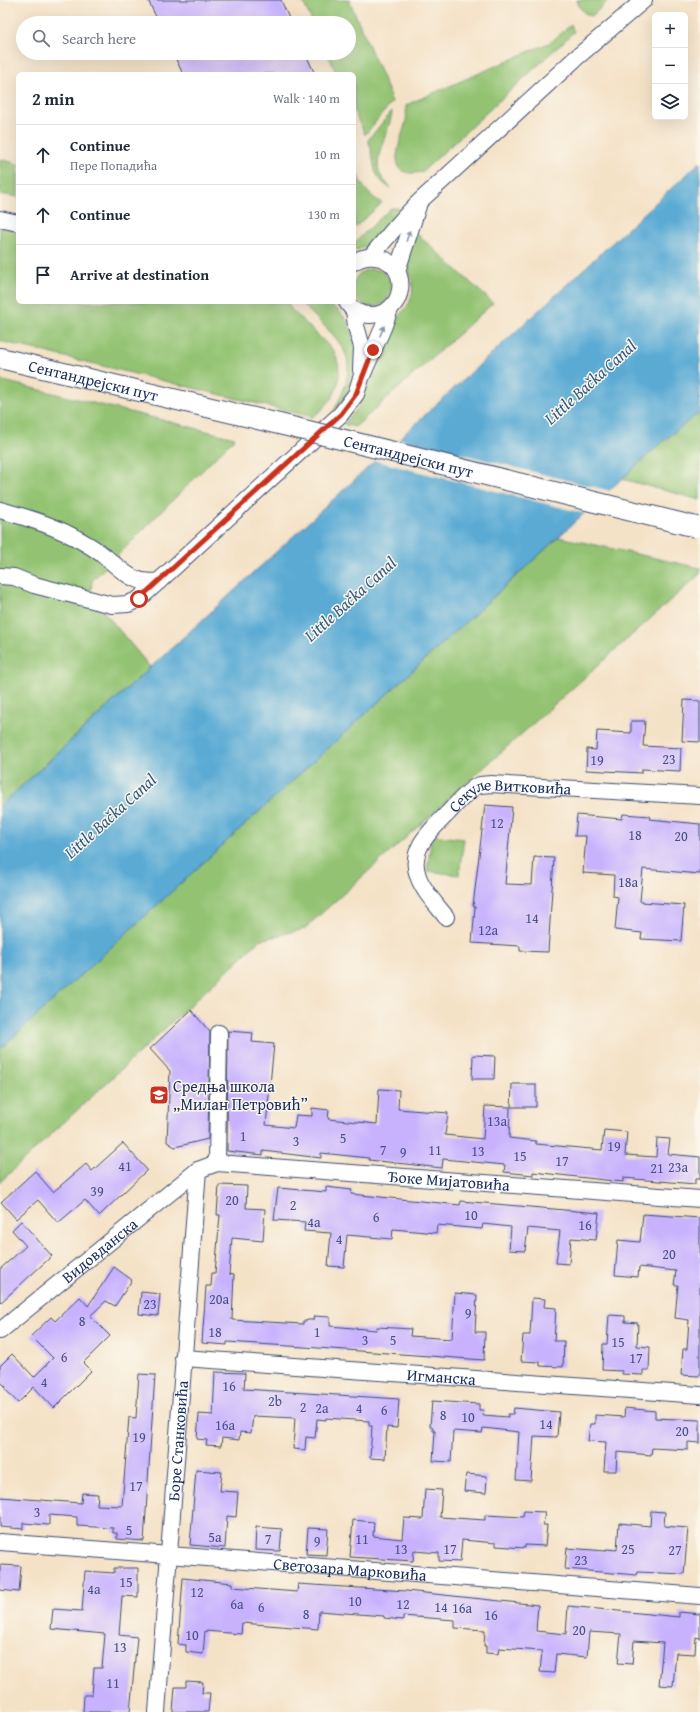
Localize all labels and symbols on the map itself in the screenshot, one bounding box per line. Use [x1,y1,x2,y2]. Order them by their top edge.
one-way arrow [405,230,411,242]
one-way arrow [379,325,385,336]
water label: Little Bačka Canal [537,333,641,431]
route end [364,341,382,359]
street label: Сентандрејски пут [26,353,161,407]
street label: Сентандрејски пут [341,428,476,484]
water label: Little Bačka Canal [297,550,401,648]
route start [130,590,148,608]
house number: 23 [662,749,676,769]
house number: 19 [590,750,604,770]
water label: Little Bačka Canal [57,767,161,865]
street label: Секуле Витковића [442,772,572,817]
house number: 12 [490,813,504,833]
house number: 18 [628,825,642,845]
house number: 20 [674,826,688,846]
house number: 18a [618,872,638,892]
house number: 14 [525,908,539,928]
house number: 12a [478,920,498,940]
place label: Средња школа „Милан Петровић” [173,1074,308,1116]
school or university icon: Средња школа „Милан Петровић” [148,1084,170,1106]
house number: 13a [487,1111,507,1131]
house number: 1 [240,1126,246,1146]
house number: 5 [340,1128,346,1148]
house number: 3 [293,1131,299,1151]
house number: 19 [607,1136,621,1156]
house number: 7 [380,1140,387,1160]
house number: 11 [428,1140,442,1160]
house number: 13 [471,1141,485,1161]
house number: 9 [400,1142,407,1162]
house number: 15 [513,1146,527,1166]
house number: 17 [555,1151,569,1171]
house number: 41 [118,1156,132,1176]
house number: 23a [668,1157,688,1177]
house number: 21 [650,1158,664,1178]
street label: Ђоке Мијатовића [387,1164,511,1197]
house number: 39 [90,1181,104,1201]
house number: 20 [225,1190,239,1210]
house number: 2 [290,1195,296,1215]
house number: 10 [464,1205,478,1225]
house number: 6 [373,1207,380,1227]
street label: Видовданска [56,1212,143,1289]
house number: 4a [307,1212,321,1232]
house number: 16 [578,1215,592,1235]
house number: 4 [336,1229,343,1249]
house number: 20 [662,1244,676,1264]
house number: 20a [209,1289,229,1309]
house number: 23 [143,1294,157,1314]
house number: 9 [465,1303,472,1323]
house number: 8 [79,1311,86,1331]
house number: 18 [208,1322,222,1342]
house number: 1 [314,1322,320,1342]
house number: 3 [362,1330,368,1350]
house number: 5 [390,1330,396,1350]
house number: 15 [611,1332,625,1352]
house number: 6 [61,1347,68,1367]
house number: 17 [629,1348,643,1368]
street label: Игманска [406,1362,477,1391]
house number: 4 [41,1372,48,1392]
house number: 16 [222,1376,236,1396]
street label: Боре Станковића [161,1379,194,1502]
house number: 2b [268,1391,282,1411]
house number: 2 [300,1397,306,1417]
house number: 2a [315,1398,329,1418]
house number: 4 [356,1398,363,1418]
house number: 6 [381,1400,388,1420]
house number: 8 [440,1405,447,1425]
house number: 10 [461,1407,475,1427]
house number: 14 [539,1414,553,1434]
house number: 16a [215,1415,235,1435]
house number: 20 [675,1421,689,1441]
house number: 19 [132,1427,146,1447]
house number: 17 [129,1476,143,1496]
house number: 3 [34,1502,40,1522]
house number: 5 [126,1520,132,1540]
house number: 5a [208,1527,222,1547]
house number: 7 [265,1529,272,1549]
house number: 11 [355,1529,369,1549]
house number: 9 [314,1531,321,1551]
house number: 13 [394,1539,408,1559]
house number: 17 [443,1539,457,1559]
house number: 25 [621,1539,635,1559]
house number: 27 [668,1540,682,1560]
house number: 23 [574,1550,588,1570]
street label: Светозара Марковића [272,1551,428,1587]
house number: 15 [119,1572,133,1592]
house number: 4a [87,1579,101,1599]
house number: 12 [190,1582,204,1602]
house number: 10 [348,1591,362,1611]
house number: 6a [230,1594,244,1614]
house number: 12 [396,1594,410,1614]
house number: 6 [258,1597,265,1617]
house number: 14 [434,1597,448,1617]
house number: 16a [452,1598,472,1618]
house number: 8 [303,1604,310,1624]
house number: 16 [484,1605,498,1625]
house number: 20 [572,1620,586,1640]
house number: 10 [185,1625,199,1645]
house number: 13 [113,1637,127,1657]
house number: 11 [106,1673,120,1693]

